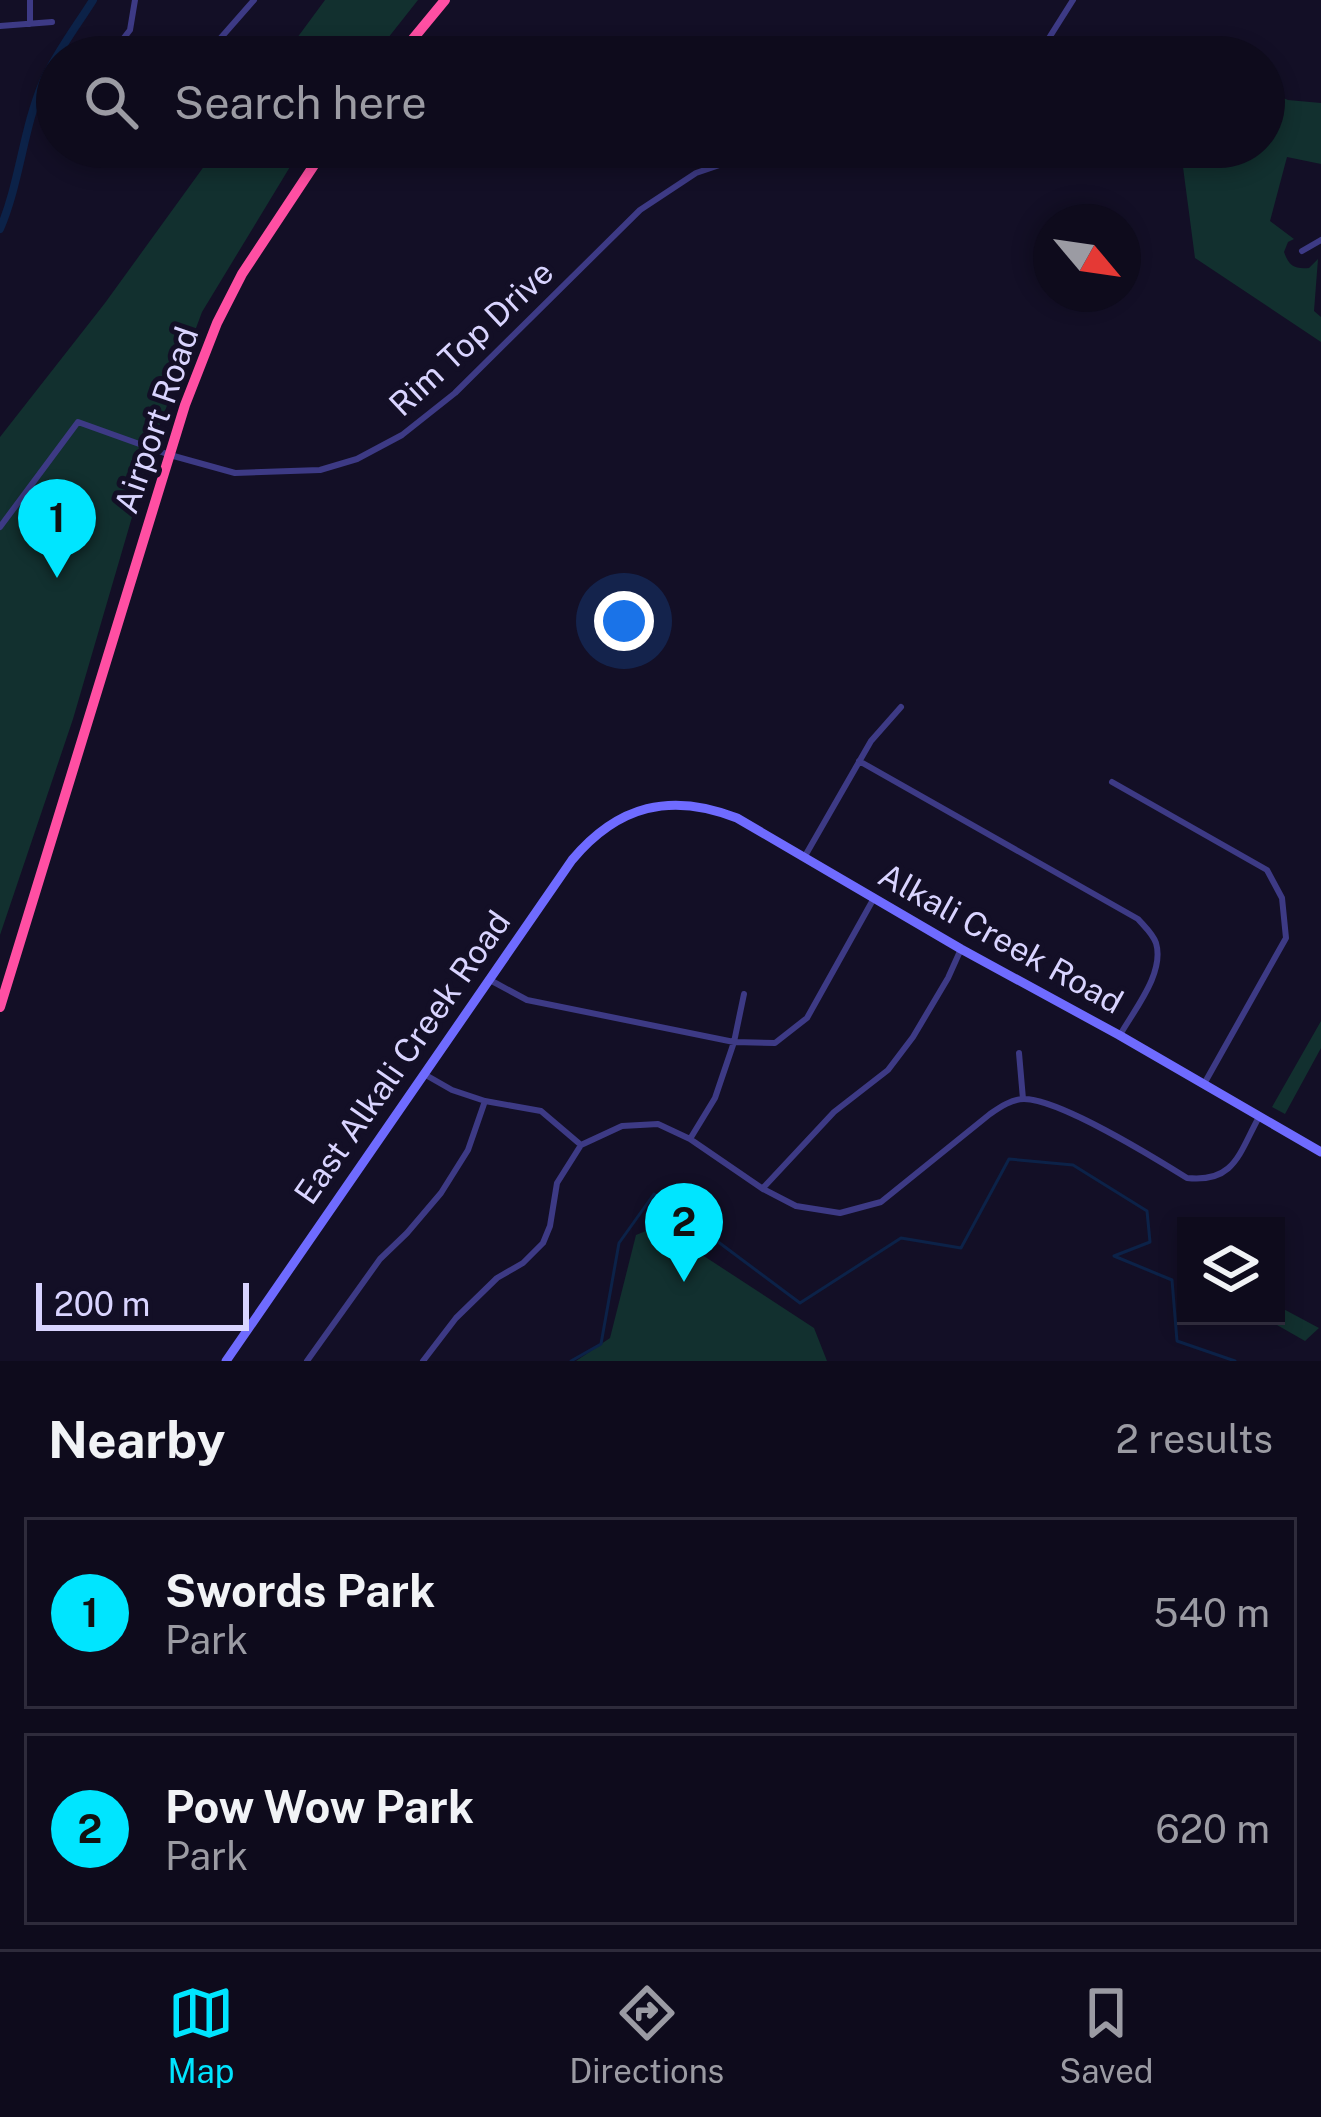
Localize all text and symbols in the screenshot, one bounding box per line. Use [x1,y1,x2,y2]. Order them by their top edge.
search box [36,36,1285,168]
icon: search [78,69,144,135]
text: Search here [174,76,427,129]
north arrow [1033,204,1141,312]
street label: Rim Top Drive [381,253,561,423]
street label: Airport Road [106,322,206,518]
pin: 1 [18,479,96,578]
your location [594,591,654,651]
street label: Alkali Creek Road [872,855,1130,1021]
street label: East Alkali Creek Road [286,903,518,1211]
pin: 2 [645,1183,723,1282]
map controls [1177,1217,1285,1325]
button: layers [1177,1217,1285,1325]
scale bar [36,1277,249,1330]
text: 200 m [54,1285,150,1323]
text: Nearby [48,1410,225,1469]
text: 2 results [1116,1416,1273,1462]
text: Swords Park [165,1564,435,1617]
text: 1 [82,1590,98,1636]
text: 540 m [1153,1590,1270,1636]
text: Park [165,1617,248,1663]
text: Pow Wow Park [165,1780,474,1833]
text: 2 [78,1806,102,1852]
text: 620 m [1155,1806,1270,1852]
text: Park [165,1833,248,1879]
tab: Map [167,1980,234,2090]
tab: Directions [569,1980,724,2090]
tab: Saved [1059,1980,1154,2090]

